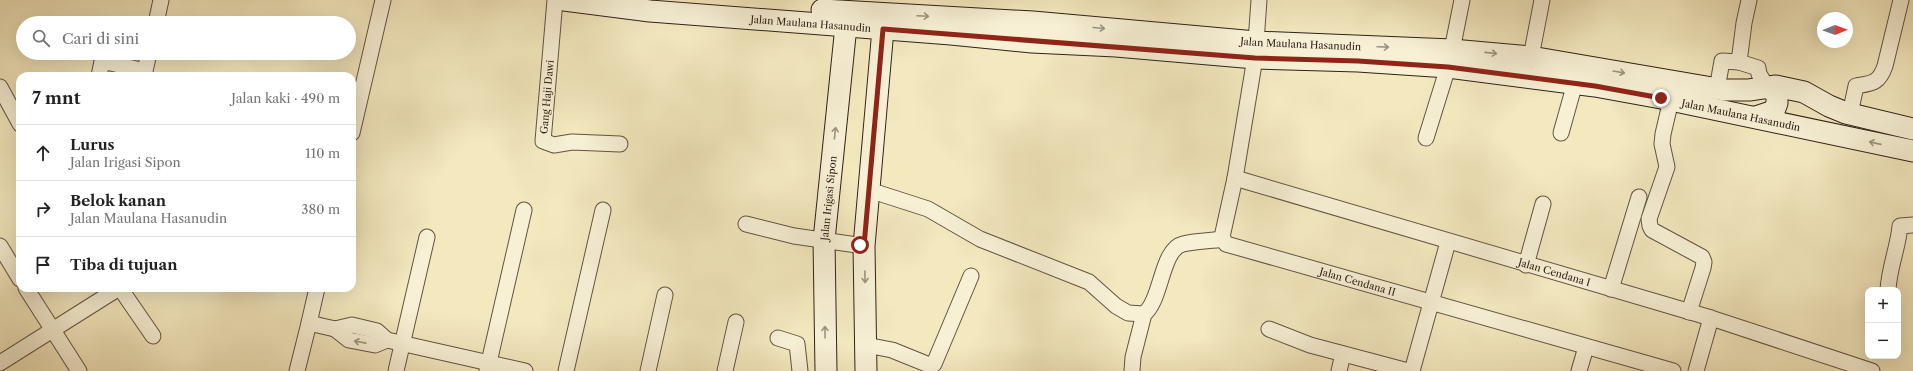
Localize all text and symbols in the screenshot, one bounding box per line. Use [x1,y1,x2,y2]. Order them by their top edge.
street label: Jalan Maulana Hasanudin [748,12,872,34]
one-way arrow [916,12,929,20]
north arrow [1817,12,1853,48]
search box [16,16,356,60]
one-way arrow [1092,24,1105,31]
icon: search [30,27,52,49]
text: Cari di sini [62,29,139,48]
street label: Jalan Maulana Hasanudin [1238,34,1362,53]
one-way arrow [1376,43,1389,50]
one-way arrow [1484,50,1497,57]
street label: Gang Haji Dawi [537,59,557,135]
one-way arrow [1613,68,1626,76]
text: 7 mnt [32,88,81,108]
route end [1652,89,1670,107]
text: Jalan kaki · 490 m [231,90,340,106]
street label: Jalan Maulana Hasanudin [1679,96,1802,134]
one-way arrow [831,127,838,140]
text: Lurus [70,135,115,154]
one-way arrow [1869,138,1882,146]
icon: ahead [32,142,54,164]
text: 110 m [305,145,340,161]
text: Jalan Irigasi Sipon [70,154,181,170]
street label: Jalan Irigasi Sipon [817,154,839,243]
text: Belok kanan [70,191,166,210]
icon: right [32,198,54,220]
text: 380 m [301,201,340,217]
text: Jalan Maulana Hasanudin [70,210,227,226]
route start [851,236,869,254]
icon: arrive [32,254,54,276]
text: Tiba di tujuan [70,255,178,274]
street label: Jalan Cendana I [1515,255,1592,289]
street label: Jalan Cendana II [1316,264,1397,298]
one-way arrow [861,270,869,283]
map controls [1865,287,1901,359]
button: + [1865,287,1901,323]
button: − [1865,323,1901,359]
one-way arrow [822,326,829,339]
one-way arrow [354,338,367,346]

